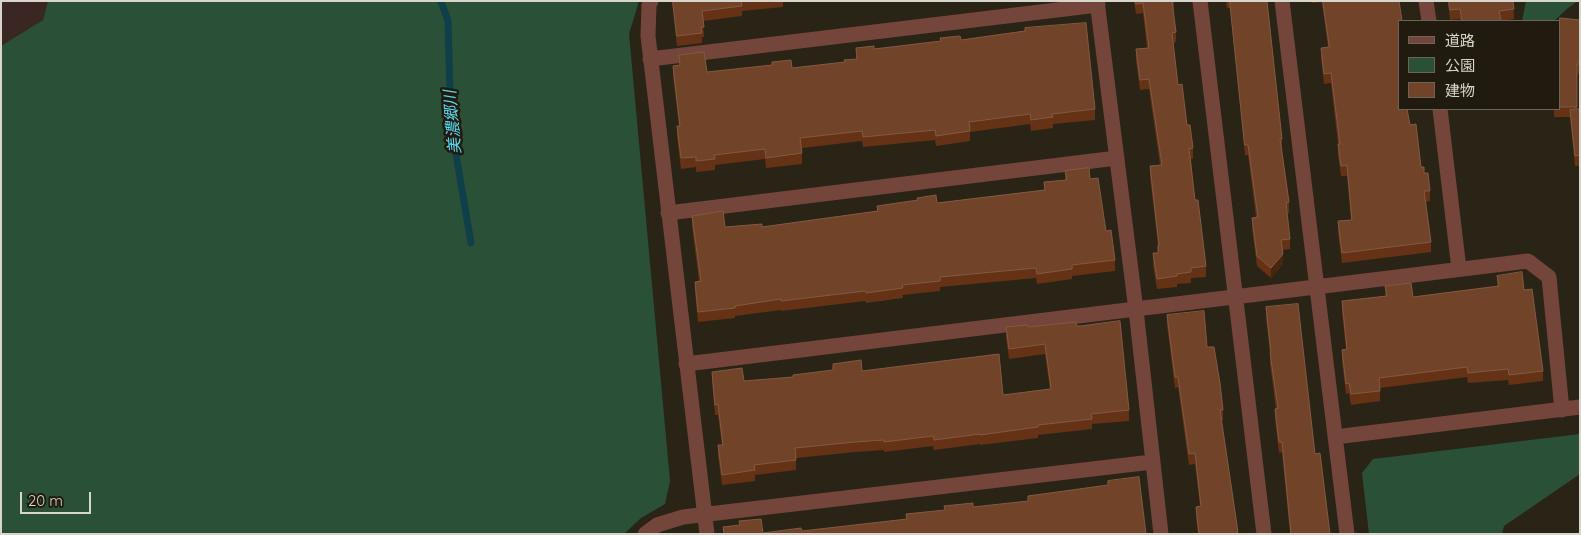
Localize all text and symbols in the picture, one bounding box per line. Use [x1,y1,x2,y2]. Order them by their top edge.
legend [1398,20,1561,110]
text: 道路 [1445,31,1475,50]
text: 公園 [1445,56,1475,75]
text: 建物 [1445,81,1475,100]
water label: 美濃郷川 [441,89,465,155]
scale bar [22,482,94,514]
text: 20 m [28,491,63,510]

